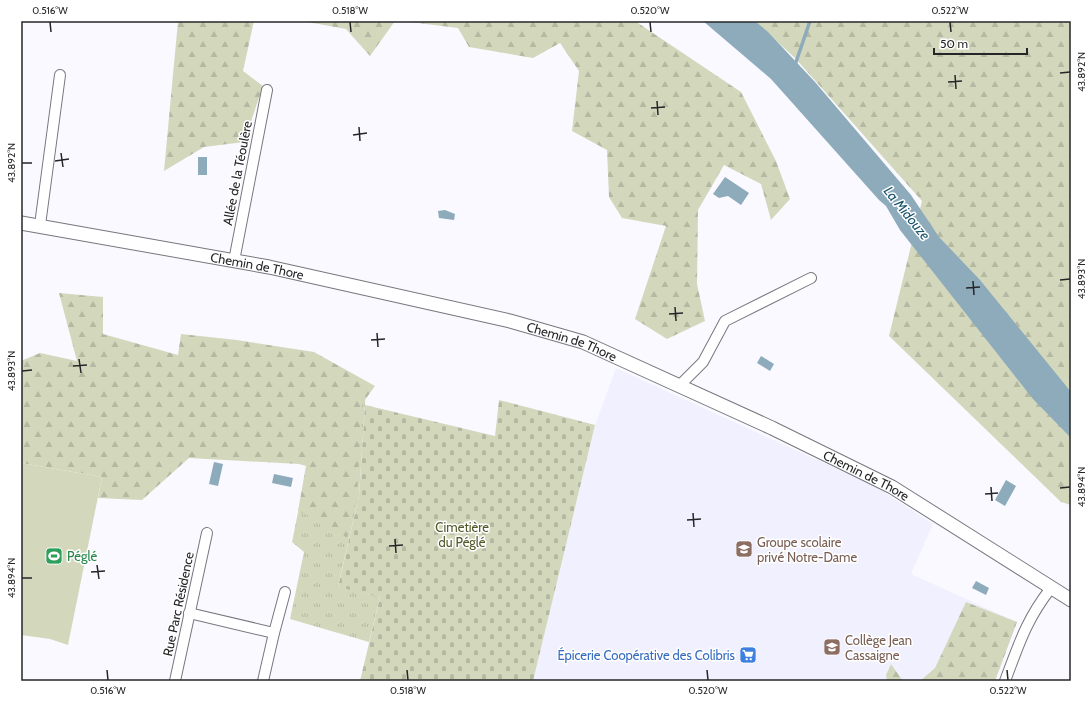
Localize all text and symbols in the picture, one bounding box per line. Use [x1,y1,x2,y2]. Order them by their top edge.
text: 0.516°W [32,4,68,17]
text: 0.518°W [332,4,369,17]
text: 0.520°W [631,4,670,17]
text: 0.522°W [931,4,969,17]
scale bar [934,30,1027,56]
text: 50 m [940,36,968,51]
text: 43.892°N [1075,52,1088,92]
street label: Allée de la Téoulère [219,119,255,227]
text: 43.892°N [5,143,18,183]
water label: La Midouze [880,182,935,244]
street label: Chemin de Thore [209,249,306,283]
text: 43.893°N [1075,259,1088,299]
street label: Chemin de Thore [525,318,620,365]
text: 43.893°N [5,351,18,391]
street label: Chemin de Thore [821,447,913,504]
text: 43.894°N [1075,467,1088,507]
park label: Cimetière du Péglé [435,519,489,550]
place label: Groupe scolaire privé Notre-Dame [757,534,857,565]
school or university icon: Groupe scolaire privé Notre-Dame [734,539,754,559]
sports icon: Péglé [44,546,64,566]
place label: Péglé [67,548,97,564]
street label: Rue Parc Résidence [159,550,197,658]
text: 43.894°N [5,558,18,598]
place label: Collège Jean Cassaigne [845,632,912,663]
school or university icon: Collège Jean Cassaigne [822,637,842,657]
supermarket icon: Épicerie Coopérative des Colibris [738,645,758,665]
place label: Épicerie Coopérative des Colibris [557,646,736,663]
text: 0.516°W [90,684,126,697]
text: 0.518°W [390,684,427,697]
text: 0.520°W [689,684,728,697]
text: 0.522°W [989,684,1027,697]

